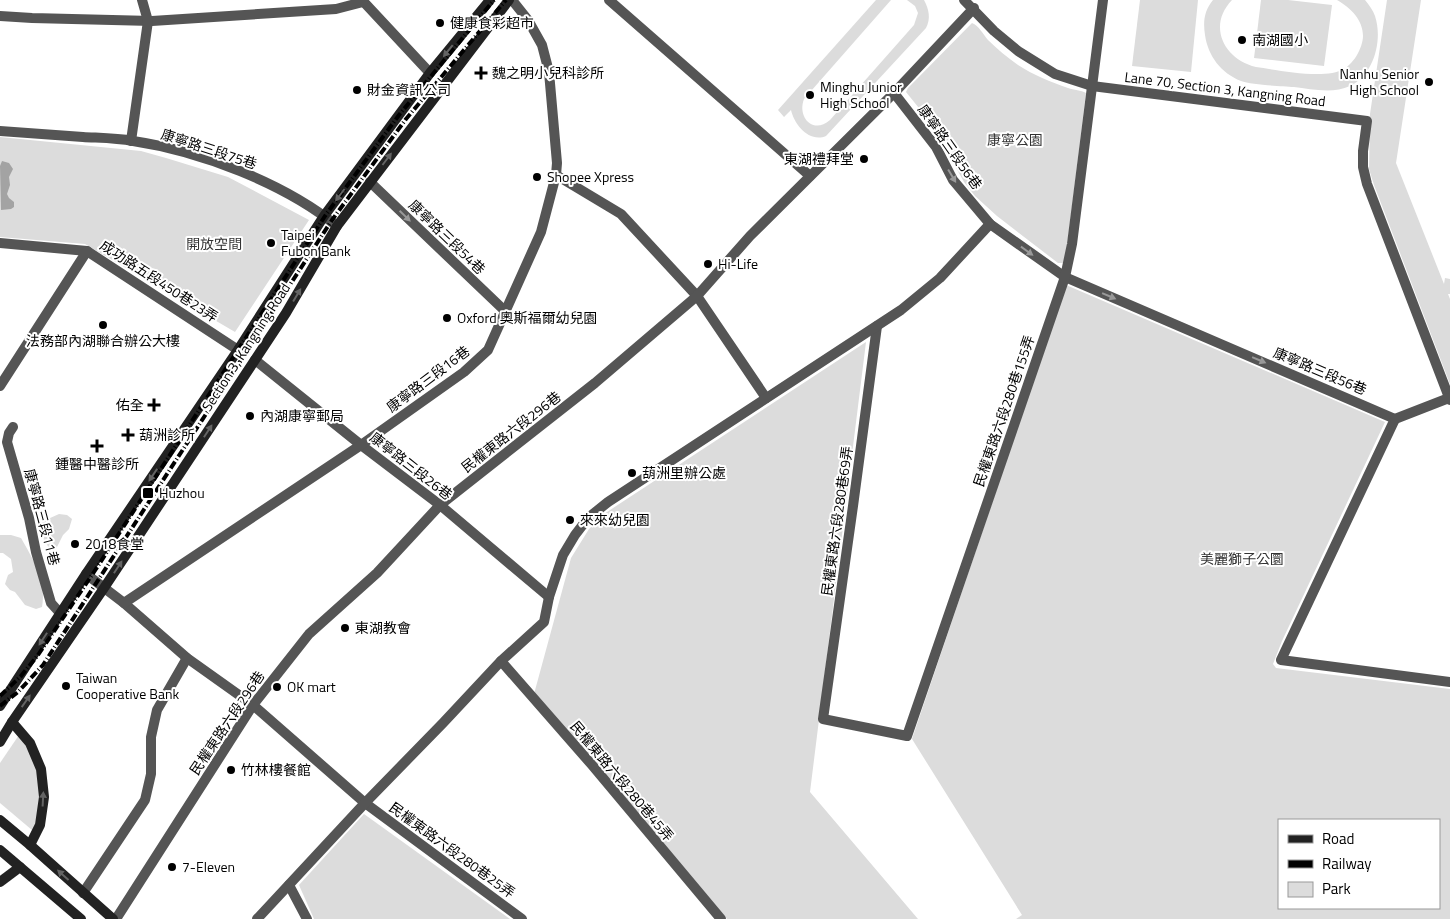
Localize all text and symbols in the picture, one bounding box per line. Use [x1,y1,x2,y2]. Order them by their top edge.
place label: 健康食彩超市 [450,12,534,33]
marker: 健康食彩超市 [434,17,446,29]
place label: 南湖國小 [1252,29,1308,50]
marker: 南湖國小 [1236,34,1248,46]
one-way arrow [443,44,454,57]
place label: 魏之明小兒科診所 [492,62,604,83]
place label: Nanhu Senior High School [1339,63,1419,100]
marker: 魏之明小兒科診所 [474,66,488,80]
street label: Lane 70, Section 3, Kangning Road [1123,66,1327,111]
place label: Minghu Junior High School [820,76,902,113]
marker: Nanhu Senior High School [1423,76,1435,88]
place label: 財金資訊公司 [367,79,451,100]
marker: 財金資訊公司 [351,84,363,96]
marker: Minghu Junior High School [804,89,816,101]
street label: 康寧路三段56巷 [913,100,988,194]
street label: 康寧路三段75巷 [159,123,260,174]
park label: 康寧公園 [987,129,1043,150]
place label: 東湖禮拜堂 [784,148,854,169]
one-way arrow [382,153,393,166]
marker: 東湖禮拜堂 [858,153,870,165]
place label: Shopee Xpress [547,166,634,187]
one-way arrow [947,169,956,182]
marker: Shopee Xpress [531,171,543,183]
one-way arrow [335,188,345,202]
street label: 康寧路三段54巷 [404,194,490,279]
one-way arrow [399,210,411,222]
place label: Taipei Fubon Bank [281,224,351,261]
park label: 開放空間 [186,233,242,254]
street label: 成功路五段450巷23弄 [96,234,223,327]
marker: Taipei Fubon Bank [265,237,277,249]
one-way arrow [1021,245,1034,255]
place label: Hi-Life [718,253,758,274]
marker: Hi-Life [702,258,714,270]
street label: Section 3, Kangning Road [196,278,295,415]
one-way arrow [292,288,301,302]
one-way arrow [1102,293,1116,301]
place label: Oxford 奧斯福爾幼兒園 [457,307,598,328]
marker: Oxford 奧斯福爾幼兒園 [441,312,453,324]
marker: 法務部內湖聯合辦公大樓 [97,319,109,331]
place label: 法務部內湖聯合辦公大樓 [26,330,180,351]
street label: 民權東路六段280巷155弄 [968,332,1039,489]
street label: 康寧路三段16巷 [382,340,474,417]
street label: 康寧路三段56巷 [1270,341,1370,400]
one-way arrow [1252,357,1266,365]
street label: 民權東路六段296巷 [456,386,565,477]
place label: 佑全 [116,394,144,415]
marker: 佑全 [148,399,160,411]
place label: 內湖康寧郵局 [260,405,344,426]
marker: 內湖康寧郵局 [244,410,256,422]
place label: 葫洲診所 [139,424,195,445]
one-way arrow [203,424,213,438]
street label: 康寧路三段26巷 [366,427,457,505]
marker: 葫洲診所 [121,428,135,442]
marker: 鍾醫中醫診所 [90,439,104,453]
street label: 民權東路六段280巷69弄 [816,445,857,597]
place label: 鍾醫中醫診所 [55,453,139,474]
place label: 葫洲里辦公處 [642,462,726,483]
street label: 康寧路三段11巷 [19,466,66,568]
marker: 葫洲里辦公處 [626,467,638,479]
one-way arrow [148,469,158,482]
place label: Huzhou [159,482,205,503]
marker: Huzhou [141,486,155,500]
place label: 來來幼兒園 [580,509,650,530]
marker: 來來幼兒園 [564,514,576,526]
place label: 2018食堂 [85,533,144,554]
marker: 2018食堂 [69,538,81,550]
park label: 美麗獅子公圜 [1200,548,1284,569]
one-way arrow [113,560,123,573]
place label: 東湖教會 [355,617,411,638]
marker: 東湖教會 [339,622,351,634]
one-way arrow [38,633,47,646]
street label: 民權東路六段296巷 [184,666,269,779]
place label: Taiwan Cooperative Bank [76,667,179,704]
place label: OK mart [287,676,336,697]
marker: Taiwan Cooperative Bank [60,680,72,692]
marker: OK mart [271,681,283,693]
one-way arrow [21,694,31,708]
street label: 民權東路六段280巷45弄 [566,716,679,845]
place label: 竹林樓餐館 [241,759,311,780]
marker: 竹林樓餐館 [225,764,237,776]
one-way arrow [40,791,48,807]
street label: 民權東路六段280巷25弄 [385,797,520,903]
legend [1278,819,1440,909]
text: Road [1322,827,1354,850]
text: Railway [1322,852,1372,875]
place label: 7-Eleven [182,856,235,877]
marker: 7-Eleven [166,861,178,873]
one-way arrow [58,869,70,881]
text: Park [1322,877,1351,900]

